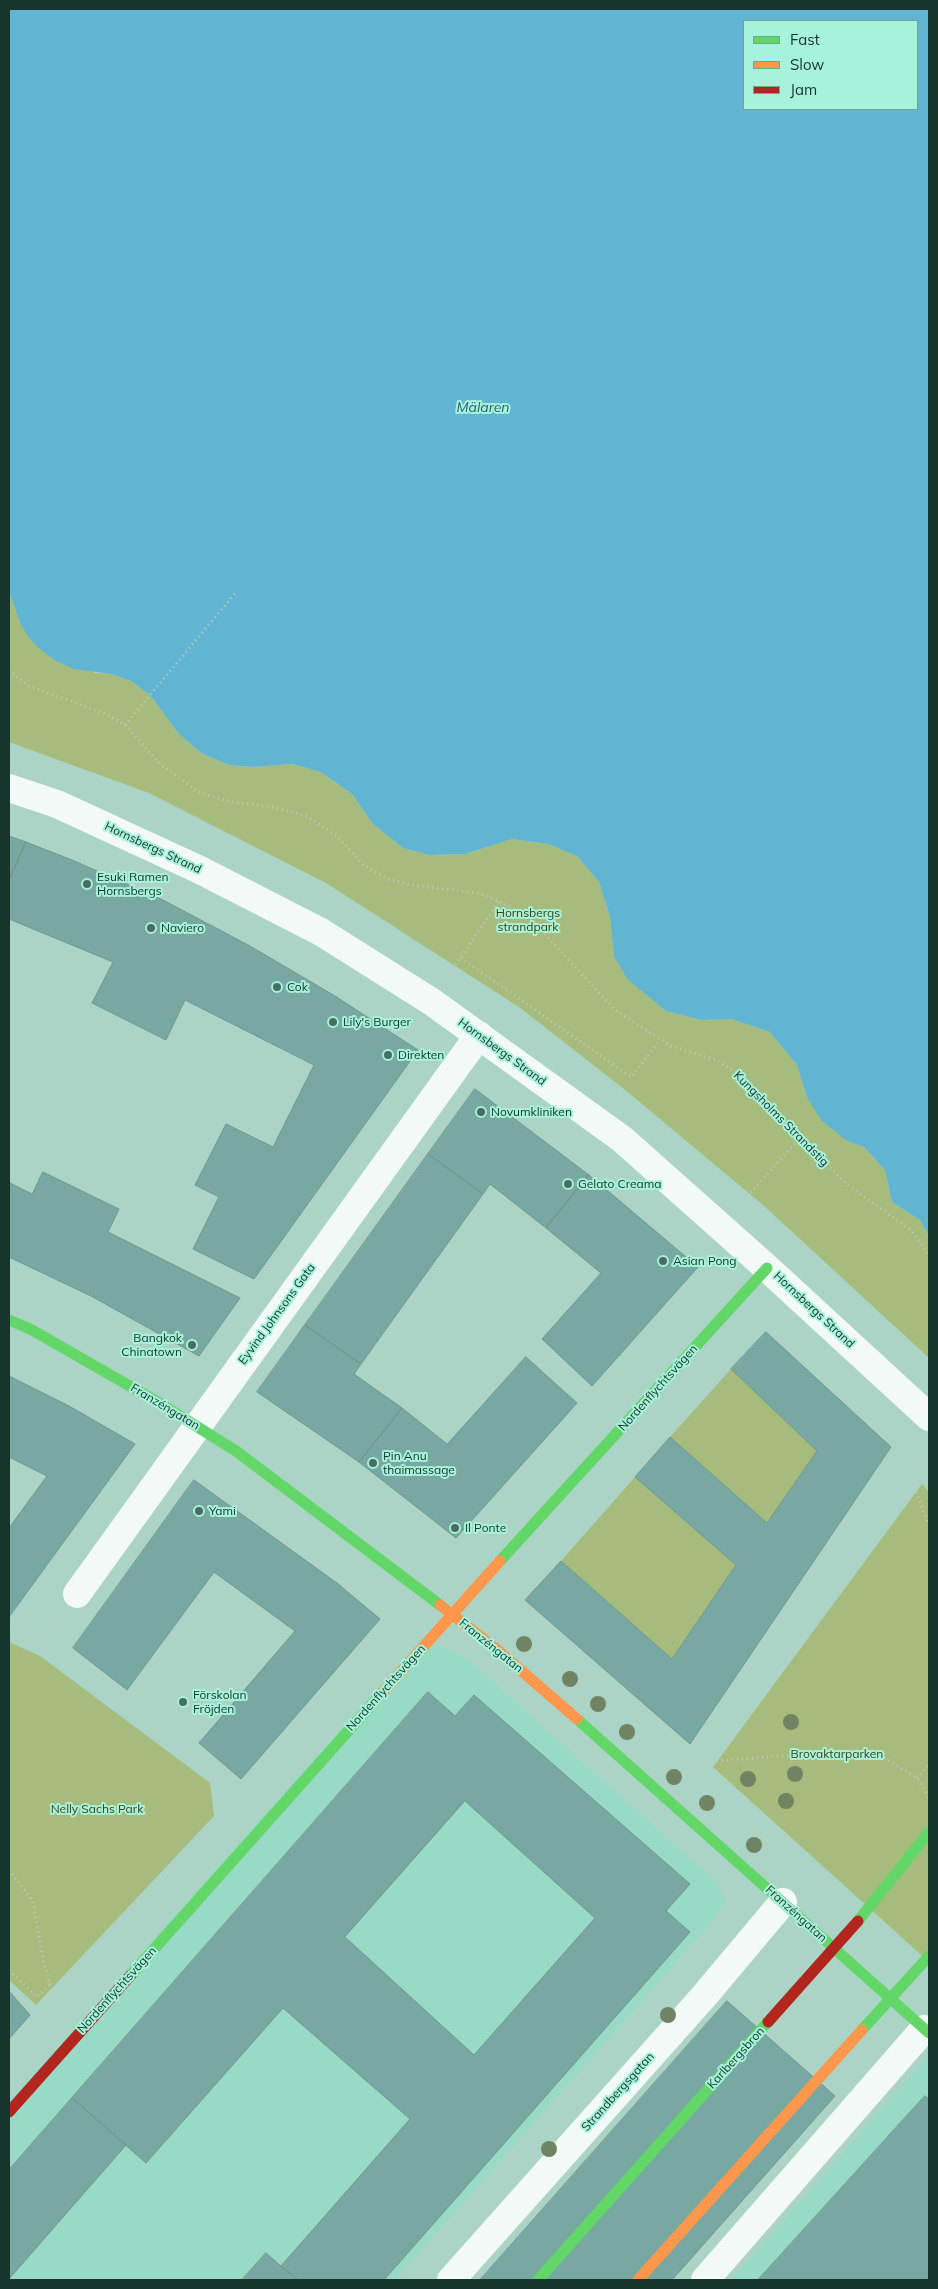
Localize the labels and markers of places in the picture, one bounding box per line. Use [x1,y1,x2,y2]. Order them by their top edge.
place label: Esuki Ramen Hornsbergs [97,870,169,898]
marker: Esuki Ramen Hornsbergs [81,878,93,890]
place label: Naviero [161,921,204,935]
marker: Naviero [145,922,157,934]
place label: Cok [287,980,308,994]
marker: Cok [271,981,283,993]
place label: Lily's Burger [343,1015,411,1029]
marker: Lily's Burger [327,1016,339,1028]
place label: Direkten [398,1048,444,1062]
marker: Direkten [382,1049,394,1061]
place label: Novumkliniken [491,1105,572,1119]
marker: Novumkliniken [475,1106,487,1118]
place label: Gelato Creama [578,1177,661,1191]
marker: Gelato Creama [562,1178,574,1190]
place label: Asian Pong [673,1254,737,1268]
marker: Asian Pong [657,1255,669,1267]
place label: Bangkok Chinatown [121,1331,182,1359]
marker: Bangkok Chinatown [186,1339,198,1351]
place label: Pin Anu thaimassage [383,1449,455,1477]
marker: Pin Anu thaimassage [367,1457,379,1469]
place label: Yami [209,1504,236,1518]
marker: Yami [193,1505,205,1517]
place label: Il Ponte [465,1521,506,1535]
marker: Il Ponte [449,1522,461,1534]
place label: Förskolan Fröjden [193,1688,247,1716]
marker: Förskolan Fröjden [177,1696,189,1708]

